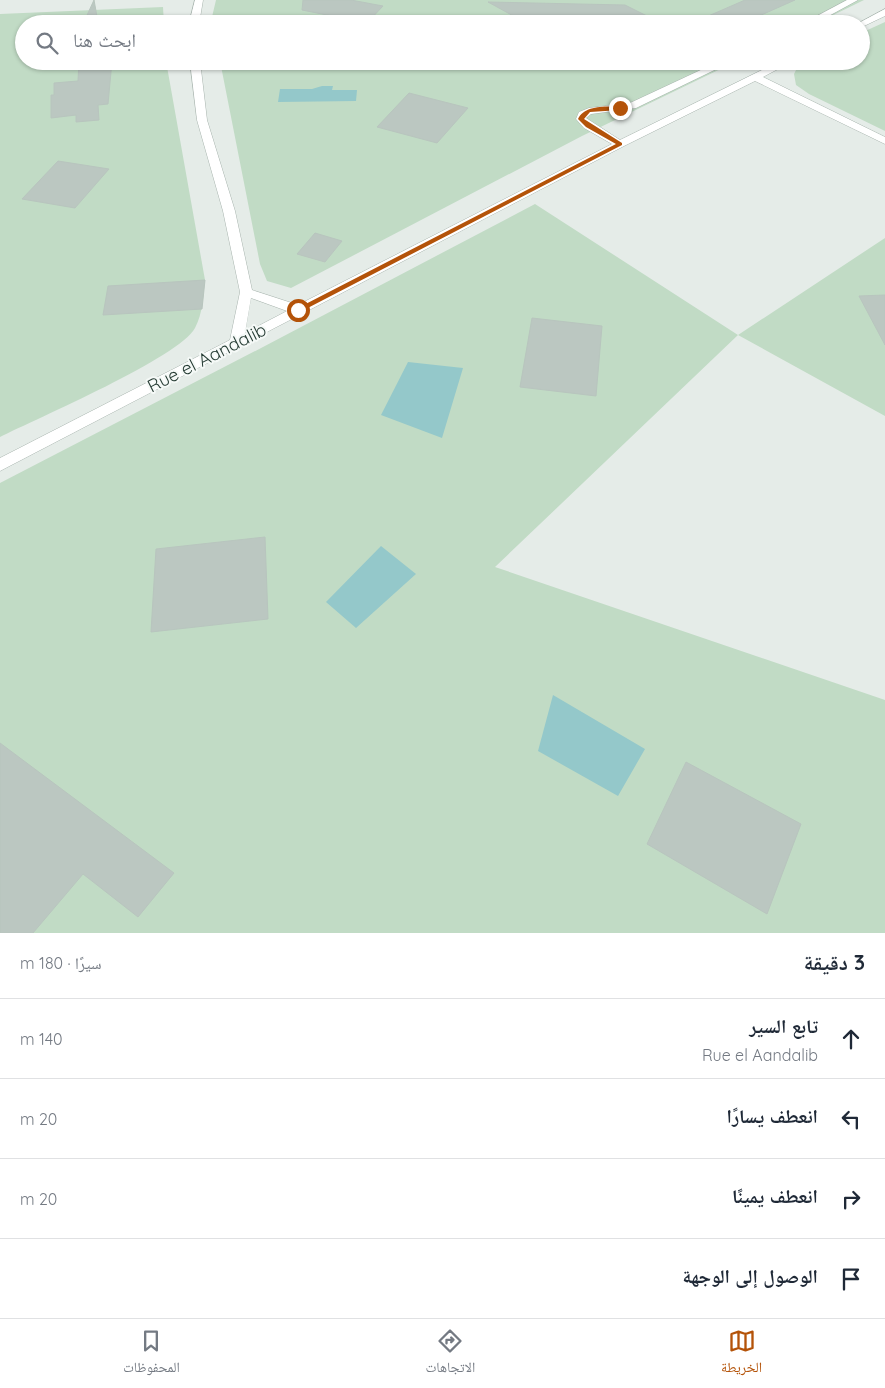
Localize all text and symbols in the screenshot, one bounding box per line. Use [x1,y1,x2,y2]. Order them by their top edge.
search box [15,15,870,70]
text: ابحث هنا [73,28,136,52]
icon: search [33,29,61,57]
route end [609,97,632,120]
route start [287,299,310,322]
street label: Rue el Aandalib [143,318,270,397]
text: 3 دقيقة [804,949,865,975]
text: سيرًا · 180 m [20,953,101,973]
text: تابع السير [749,1014,818,1038]
icon: ahead [837,1025,865,1053]
text: 140 m [20,1029,63,1049]
text: Rue el Aandalib [702,1045,818,1065]
text: انعطف يسارًا [727,1104,818,1128]
icon: left [837,1105,865,1133]
text: 20 m [20,1109,57,1129]
text: انعطف يمينًا [732,1184,818,1208]
icon: right [837,1185,865,1213]
text: 20 m [20,1189,57,1209]
text: الوصول إلى الوجهة [682,1264,818,1288]
icon: arrive [837,1265,865,1293]
tab: المحفوظات [123,1327,180,1381]
tab: الاتجاهات [426,1327,475,1381]
tab: الخريطة [721,1327,762,1381]

